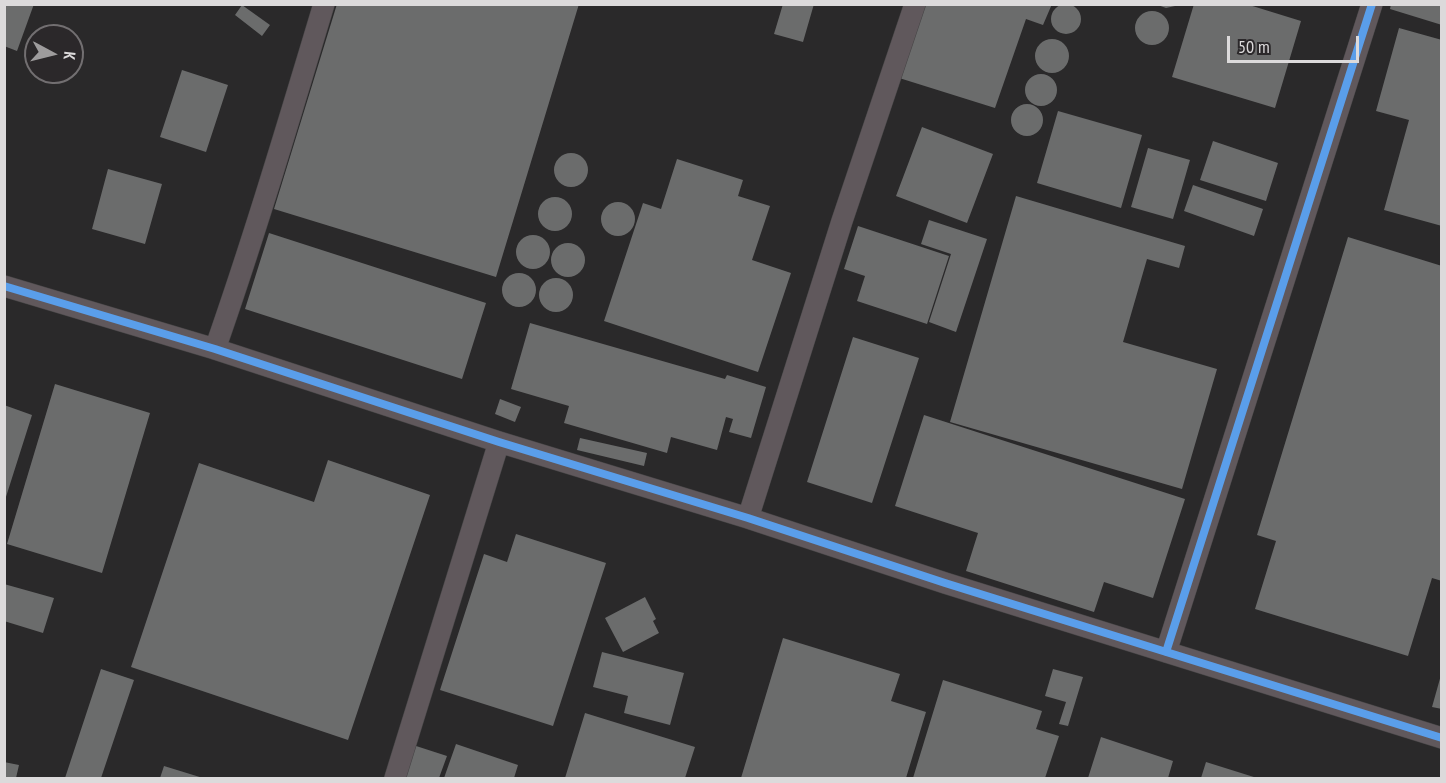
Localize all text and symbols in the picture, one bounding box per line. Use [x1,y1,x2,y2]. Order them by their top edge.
north arrow [24,24,84,84]
scale bar [1230,24,1362,62]
text: 50 m [1238,35,1270,58]
text: K [59,51,80,61]

